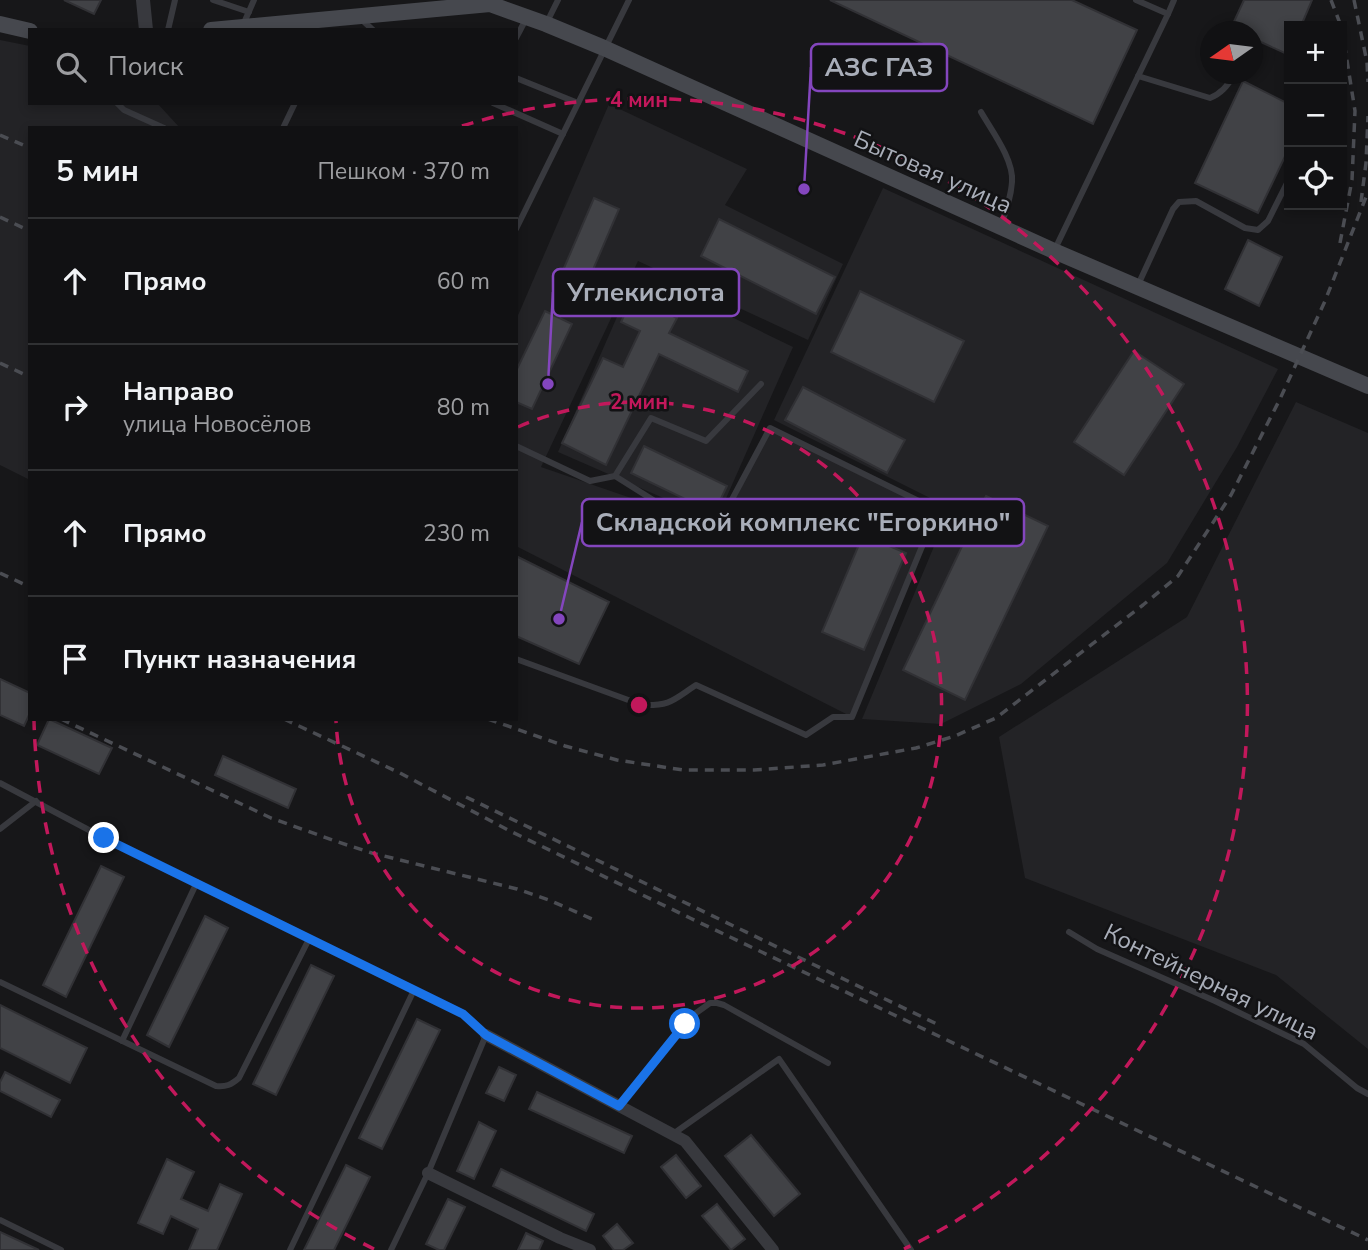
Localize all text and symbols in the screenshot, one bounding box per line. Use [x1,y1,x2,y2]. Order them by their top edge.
north arrow [1200,21,1263,84]
map controls [1284,21,1347,210]
button: + [1284,21,1347,84]
search box [28,28,518,105]
callout: АЗС ГАЗ [811,44,947,91]
icon: search [52,48,90,86]
text: Поиск [108,49,184,84]
text: АЗС ГАЗ [825,50,933,85]
button: − [1284,84,1347,147]
text: 4 мин [610,86,668,114]
street label: Бытовая улица [849,123,1017,221]
button: locate [1284,147,1347,210]
text: 5 мин [56,151,139,192]
text: Пешком · 370 m [317,156,490,187]
icon: ahead [56,262,94,300]
text: Прямо [123,264,207,299]
text: 60 m [437,266,490,297]
callout: Углекислота [553,269,739,316]
text: Углекислота [566,275,725,310]
text: Направо [123,374,234,409]
icon: right [56,388,94,426]
text: 2 мин [610,388,668,416]
text: 80 m [437,392,490,423]
text: улица Новосёлов [123,409,311,440]
callout: Складской комплекс "Егоркино" [582,499,1024,546]
text: Складской комплекс "Егоркино" [596,505,1010,540]
icon: ahead [56,514,94,552]
text: Прямо [123,516,207,551]
text: 230 m [423,518,490,549]
icon: arrive [56,640,94,678]
text: Пункт назначения [123,642,356,677]
centre of rings [627,693,651,717]
route end [88,822,119,853]
street label: Контейнерная улица [1098,916,1324,1048]
route start [669,1008,700,1039]

